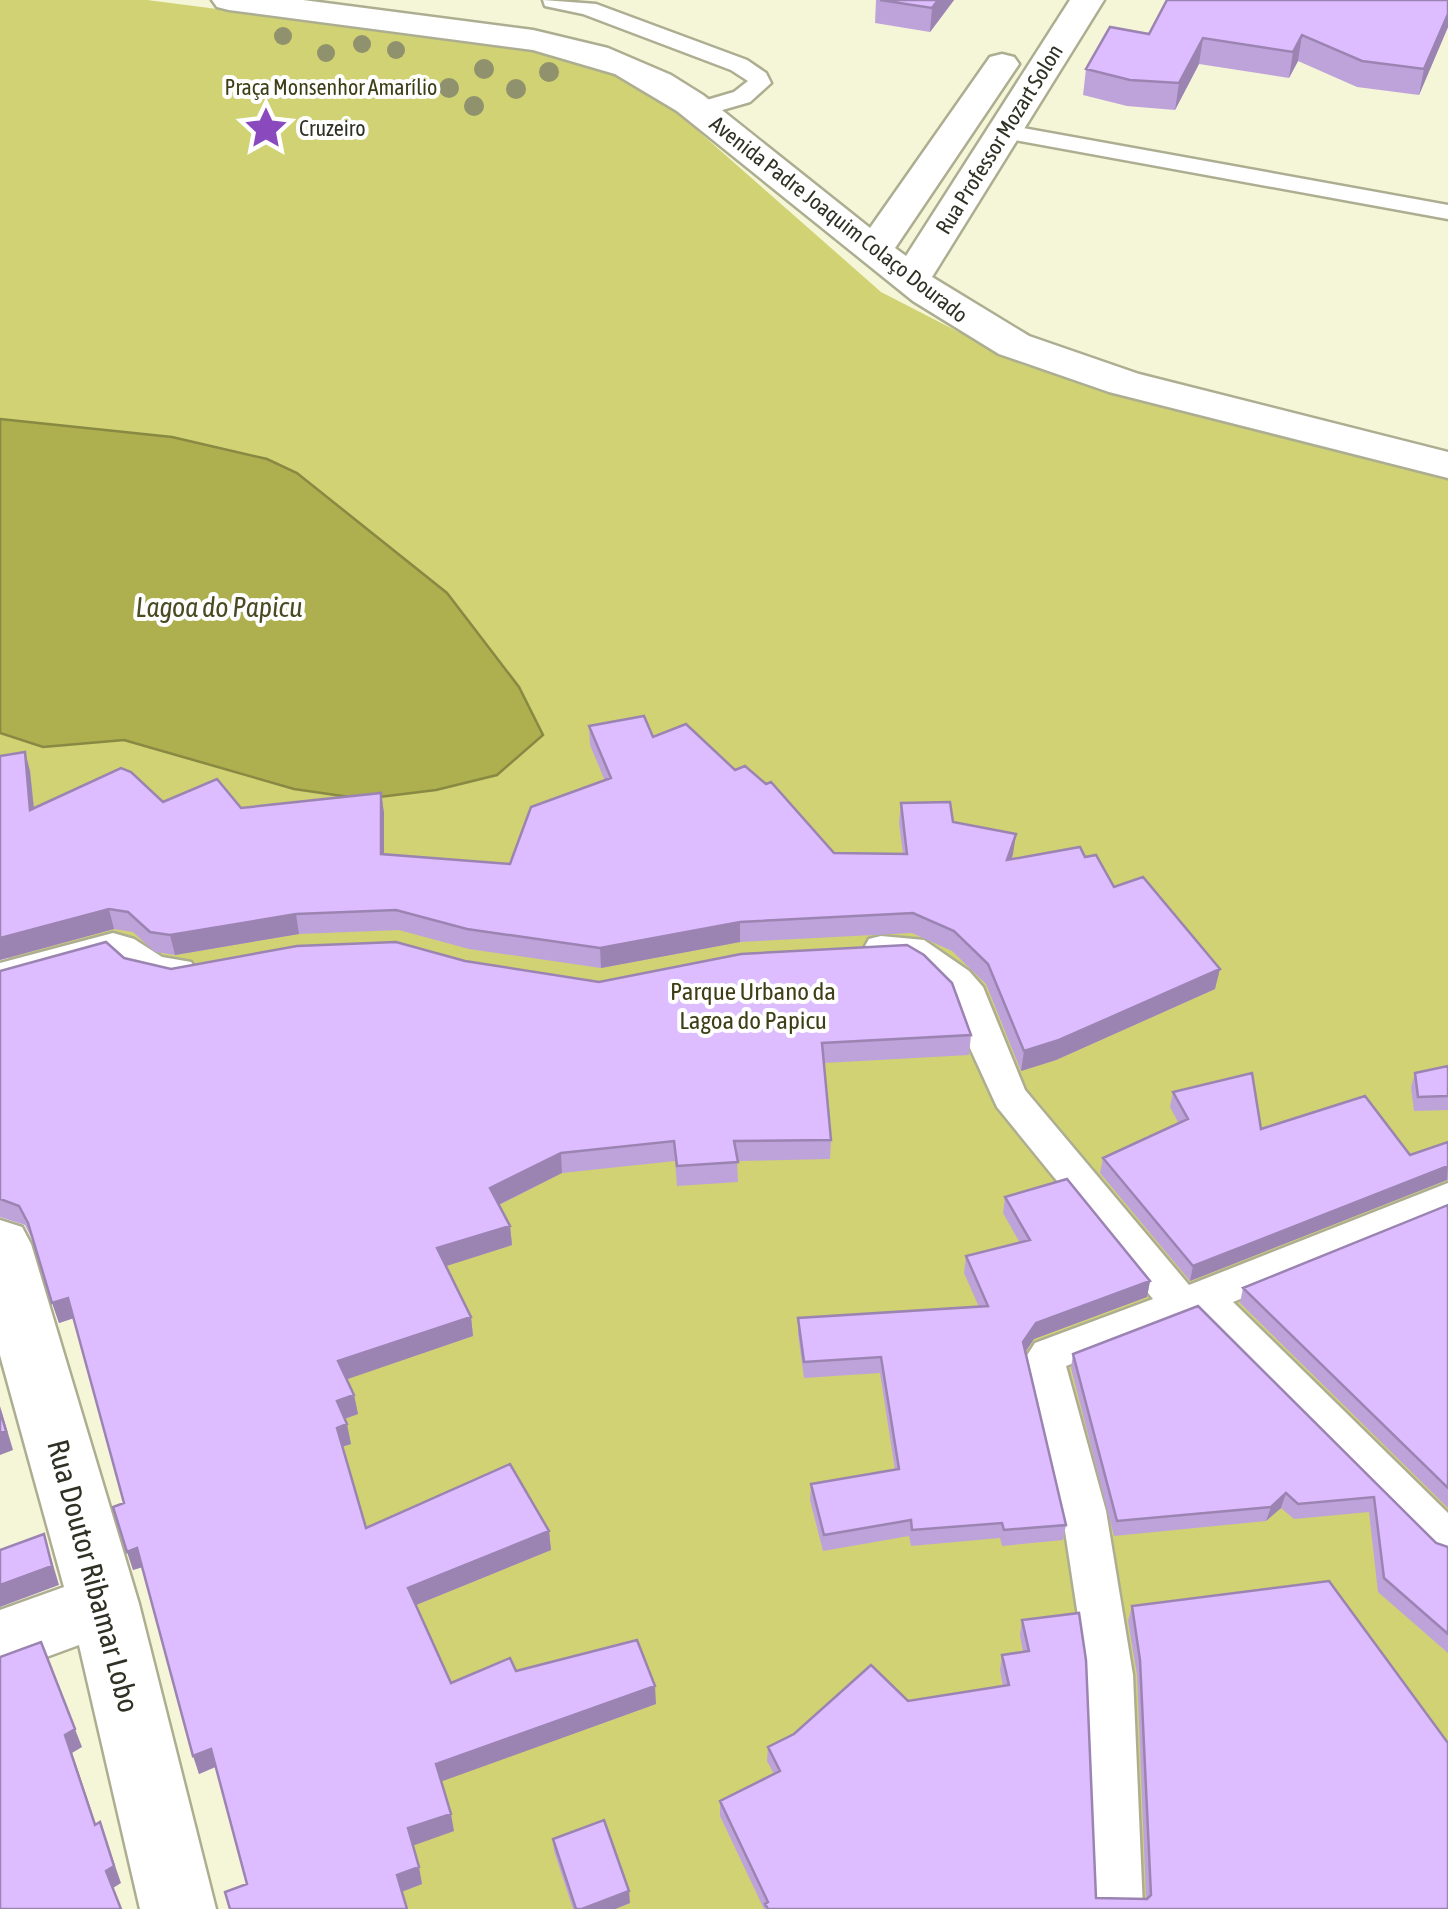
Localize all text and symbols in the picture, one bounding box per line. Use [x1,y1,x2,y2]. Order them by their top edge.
street label: Rua Professor Mozart Solon [930,39,1068,239]
park label: Praça Monsenhor Amarílio [225,74,437,100]
place icon: Cruzeiro [242,104,290,152]
street label: Avenida Padre Joaquim Colaço Dourado [705,110,973,328]
place label: Cruzeiro [299,115,366,141]
water label: Lagoa do Papicu [136,591,302,623]
park label: Parque Urbano da Lagoa do Papicu [670,977,836,1034]
street label: Rua Doutor Ribamar Lobo [41,1436,147,1716]

